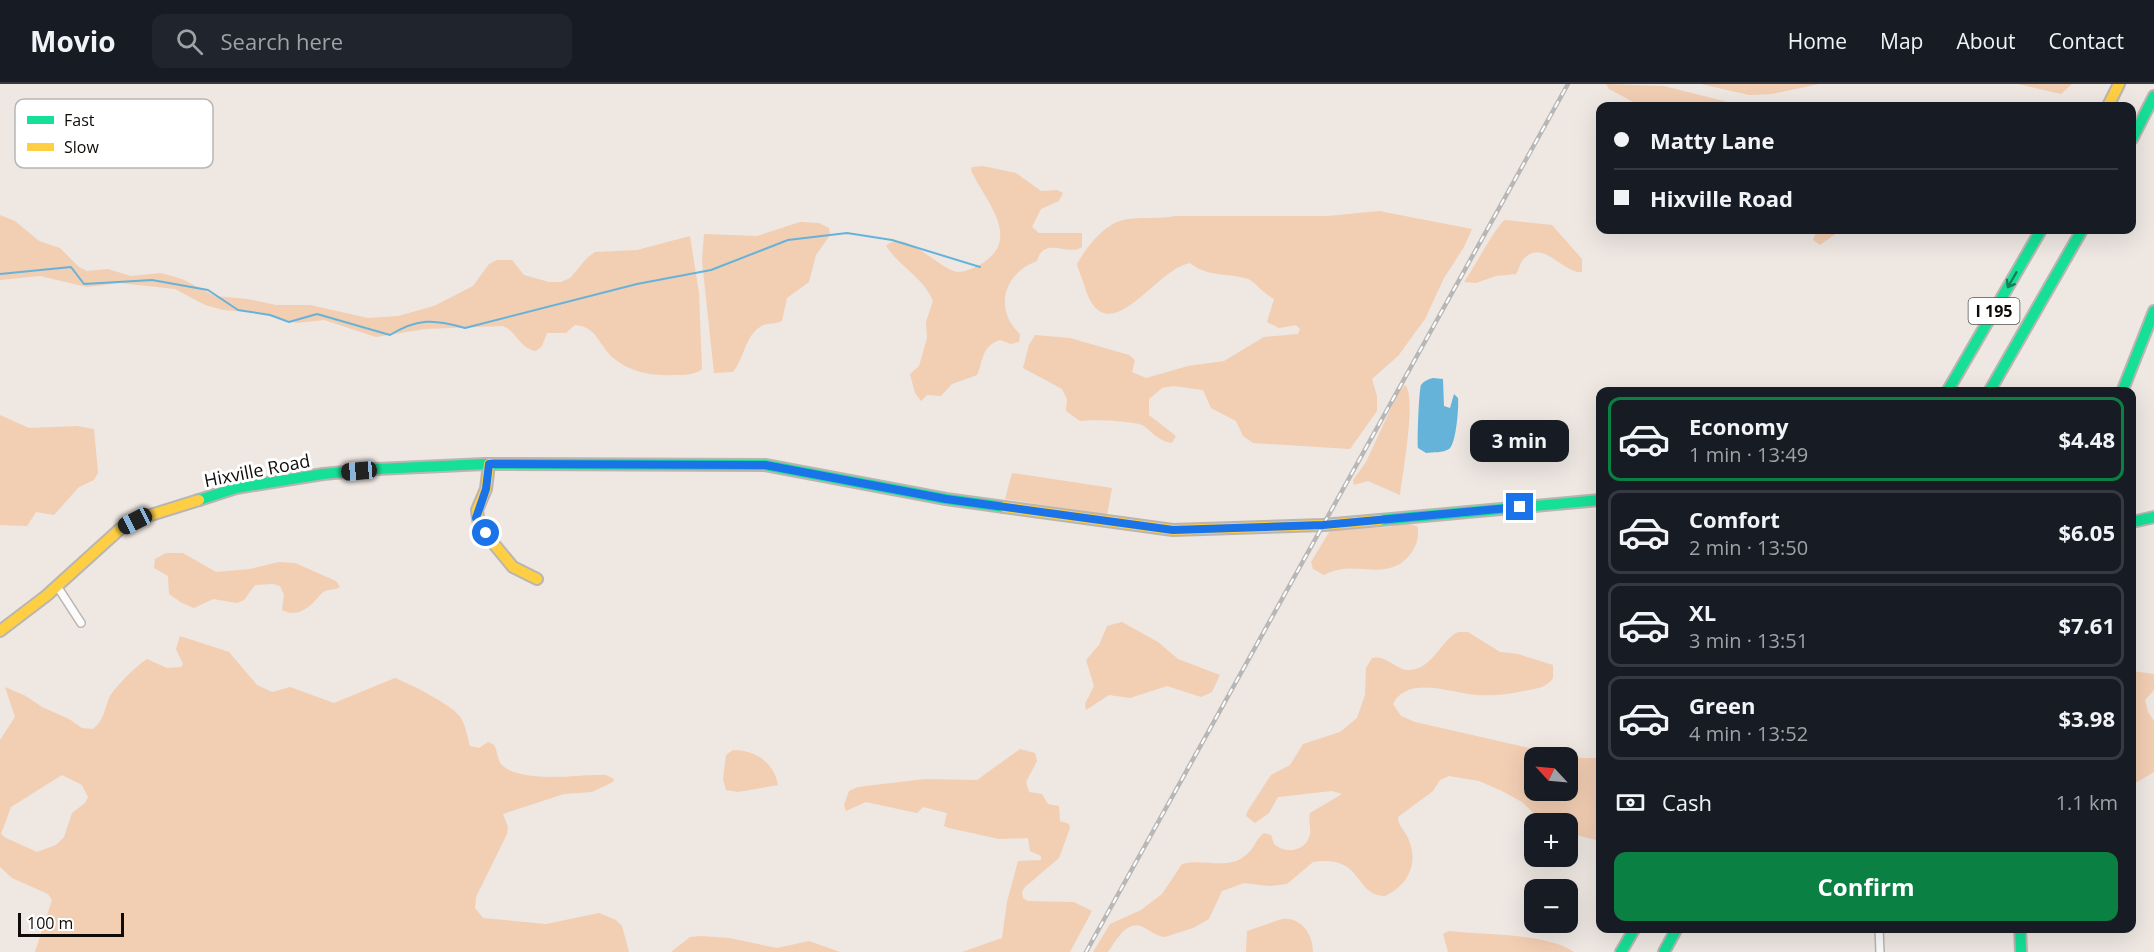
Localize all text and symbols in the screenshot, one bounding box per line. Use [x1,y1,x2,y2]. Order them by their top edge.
search box [152,14,572,68]
text: Movio [30,22,116,60]
icon: search [173,25,206,58]
text: Search here [221,26,343,56]
text: Home [1788,27,1847,55]
text: Map [1880,27,1923,55]
text: About [1956,27,2016,55]
text: Contact [2049,27,2124,55]
legend [15,99,213,168]
text: Fast [64,109,95,131]
text: Matty Lane [1650,125,1775,155]
text: Slow [64,136,99,158]
text: Hixville Road [1650,183,1793,213]
one-way arrow [2006,271,2018,288]
road number: I 195 [1968,298,2020,324]
text: Economy [1689,411,1788,441]
icon: car [1617,412,1671,466]
callout: 3 min [1470,420,1570,462]
text: $4.48 [2058,424,2115,454]
text: 3 min [1492,427,1547,454]
text: 1 min · 13:49 [1689,441,1808,468]
street label: Hixville Road [202,448,312,492]
car [340,460,378,482]
route end [1506,493,1533,520]
text: Comfort [1689,504,1780,534]
car [115,505,155,537]
icon: car [1617,505,1671,559]
text: $6.05 [2058,517,2115,547]
route start [472,519,499,546]
text: 2 min · 13:50 [1689,534,1808,561]
text: XL [1689,597,1716,627]
icon: car [1617,598,1671,652]
text: $7.61 [2058,610,2115,640]
text: 3 min · 13:51 [1689,627,1808,654]
text: Green [1689,690,1755,720]
icon: car [1617,691,1671,745]
text: $3.98 [2058,703,2115,733]
text: 4 min · 13:52 [1689,720,1808,747]
north arrow [1524,747,1578,801]
map controls [1524,747,1578,933]
icon: cash [1614,786,1647,819]
text: Cash [1662,787,1712,817]
text: 1.1 km [2056,789,2118,816]
button: + [1524,813,1578,867]
button: Confirm [1614,852,2118,921]
button: − [1524,879,1578,933]
scale bar [18,910,124,938]
text: 100 m [27,912,73,934]

